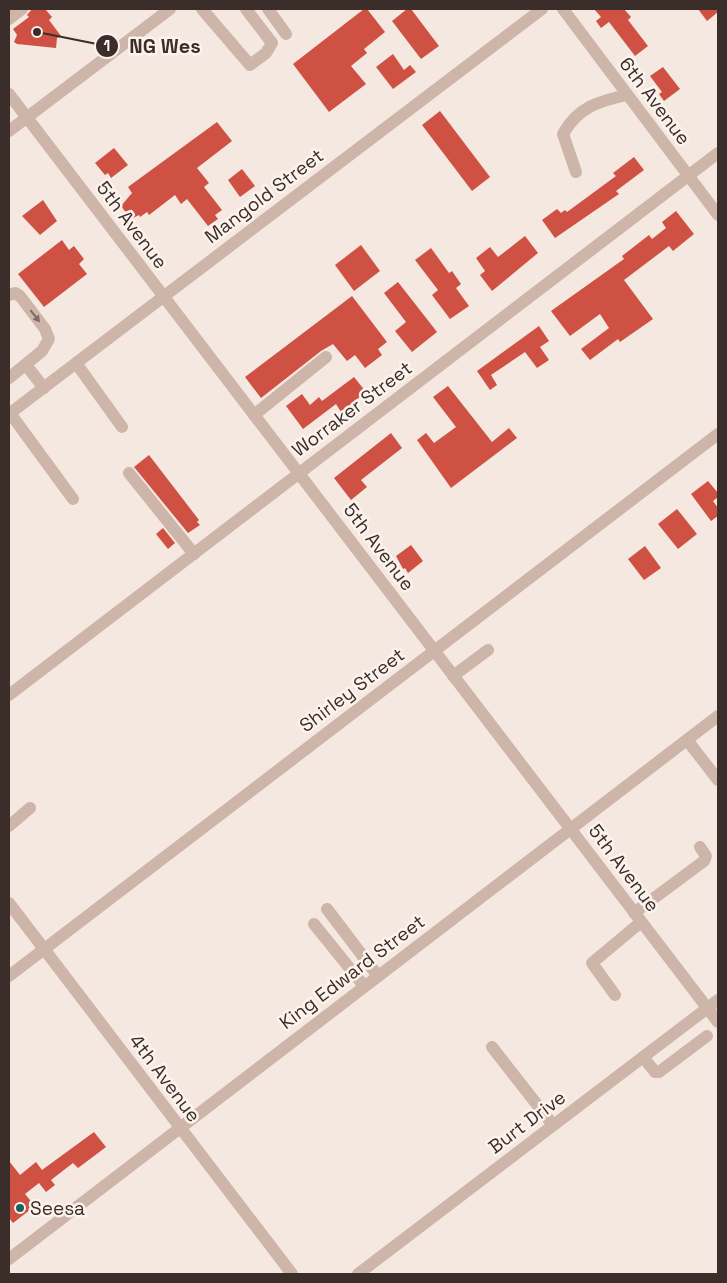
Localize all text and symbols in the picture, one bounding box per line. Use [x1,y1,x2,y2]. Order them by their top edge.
callout: NG Wes [94,28,211,63]
text: NG Wes [129,33,201,59]
text: 1 [104,36,110,55]
street label: 6th Avenue [614,52,696,150]
street label: Mangold Street [199,143,329,249]
street label: 5th Avenue [91,176,173,274]
one-way arrow [30,309,40,323]
street label: Worraker Street [287,356,417,462]
street label: 5th Avenue [338,498,420,596]
street label: Shirley Street [294,642,410,738]
street label: 5th Avenue [583,819,665,917]
street label: King Edward Street [274,909,430,1035]
street label: 4th Avenue [124,1029,206,1127]
street label: Burt Drive [483,1085,571,1159]
place label: Seesa [30,1196,85,1221]
marker: Seesa [14,1202,26,1214]

